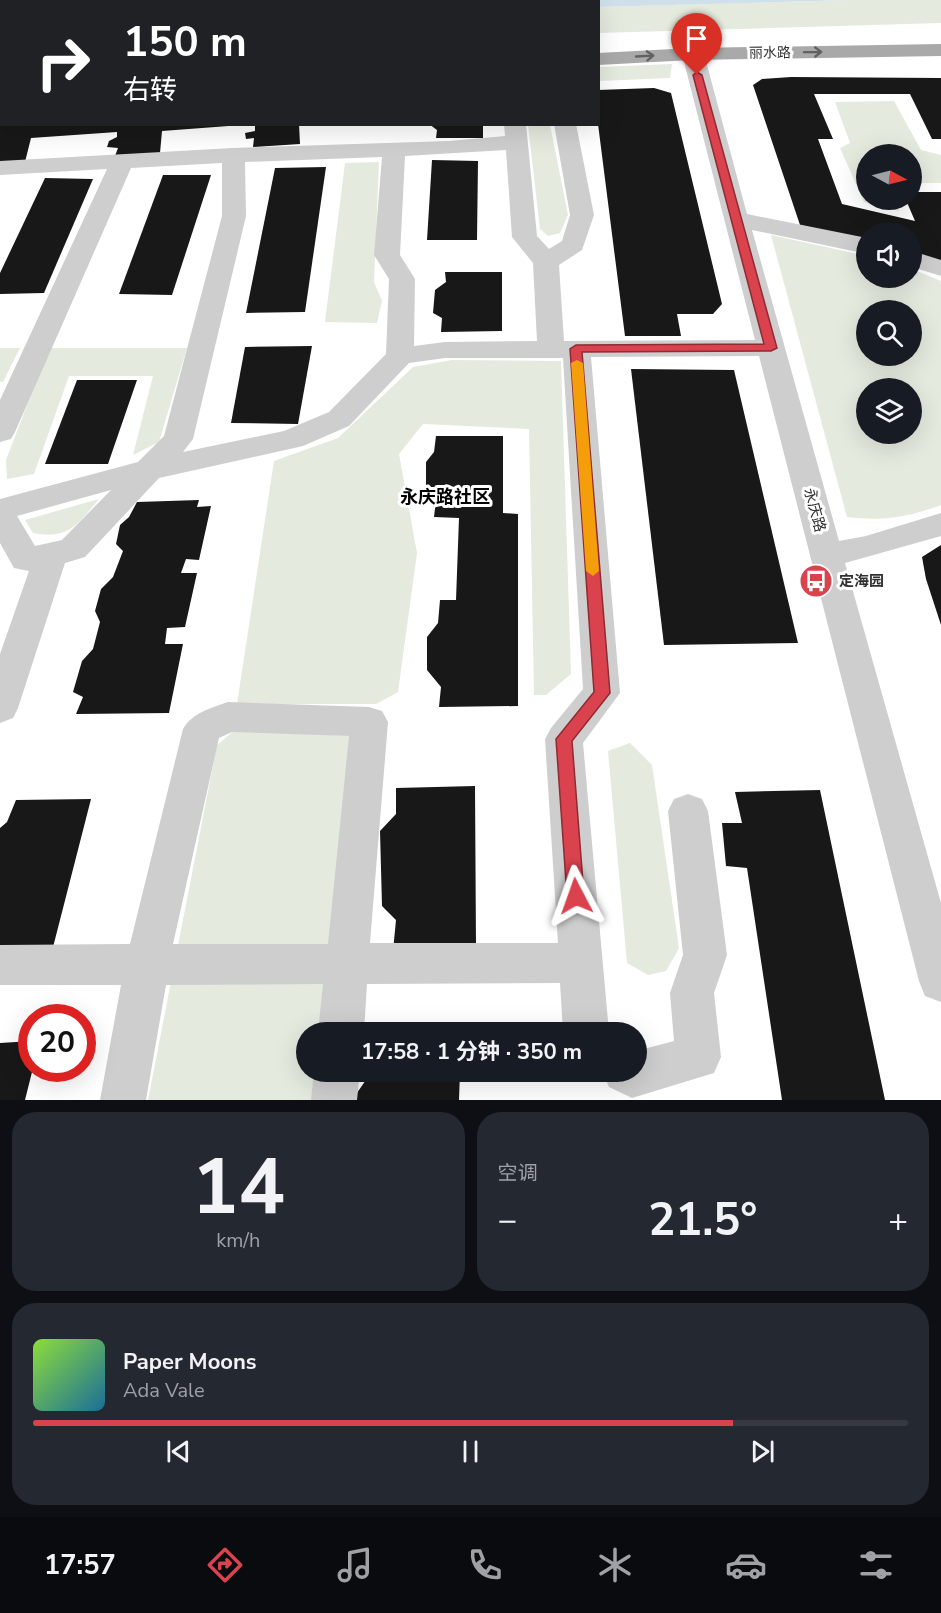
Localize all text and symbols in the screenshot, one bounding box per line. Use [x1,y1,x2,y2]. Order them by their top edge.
pin [671,13,722,75]
text: 150 m [123,14,247,71]
icon: arrive [680,22,713,55]
icon: right [24,24,102,102]
street label: 丽水路 [749,43,791,63]
one-way arrow [803,46,823,58]
one-way arrow [635,51,655,62]
text: 右转 [123,72,177,109]
north arrow [856,144,922,210]
map controls [856,144,922,444]
button: sound [856,222,922,288]
button: search [856,300,922,366]
button: layers [856,378,922,444]
district label: 永庆路社区 [400,485,490,509]
street label: 永庆路 [800,486,830,534]
bus stop icon: 定海园 [798,563,834,599]
place label: 定海园 [839,571,884,591]
position arrow [544,864,608,928]
speed limit sign: 20 [18,1004,96,1082]
text: 17:58 · 1 分钟 · 350 m [361,1037,582,1067]
text: 14 [191,1134,285,1241]
text: 空调 [498,1160,538,1187]
text: 21.5° [648,1190,757,1251]
text: − [498,1198,517,1243]
text: + [888,1198,908,1243]
text: km/h [216,1227,260,1254]
text: Paper Moons [123,1347,257,1377]
text: Ada Vale [123,1377,205,1404]
icon: previous [162,1435,195,1468]
icon: pause [454,1435,487,1468]
icon: next [746,1435,779,1468]
icon: directions [204,1544,246,1586]
icon: music [334,1544,376,1586]
icon: phone [464,1544,506,1586]
icon: climate [594,1544,636,1586]
icon: car [725,1544,767,1586]
icon: filters [855,1544,897,1586]
text: 17:57 [44,1547,116,1584]

